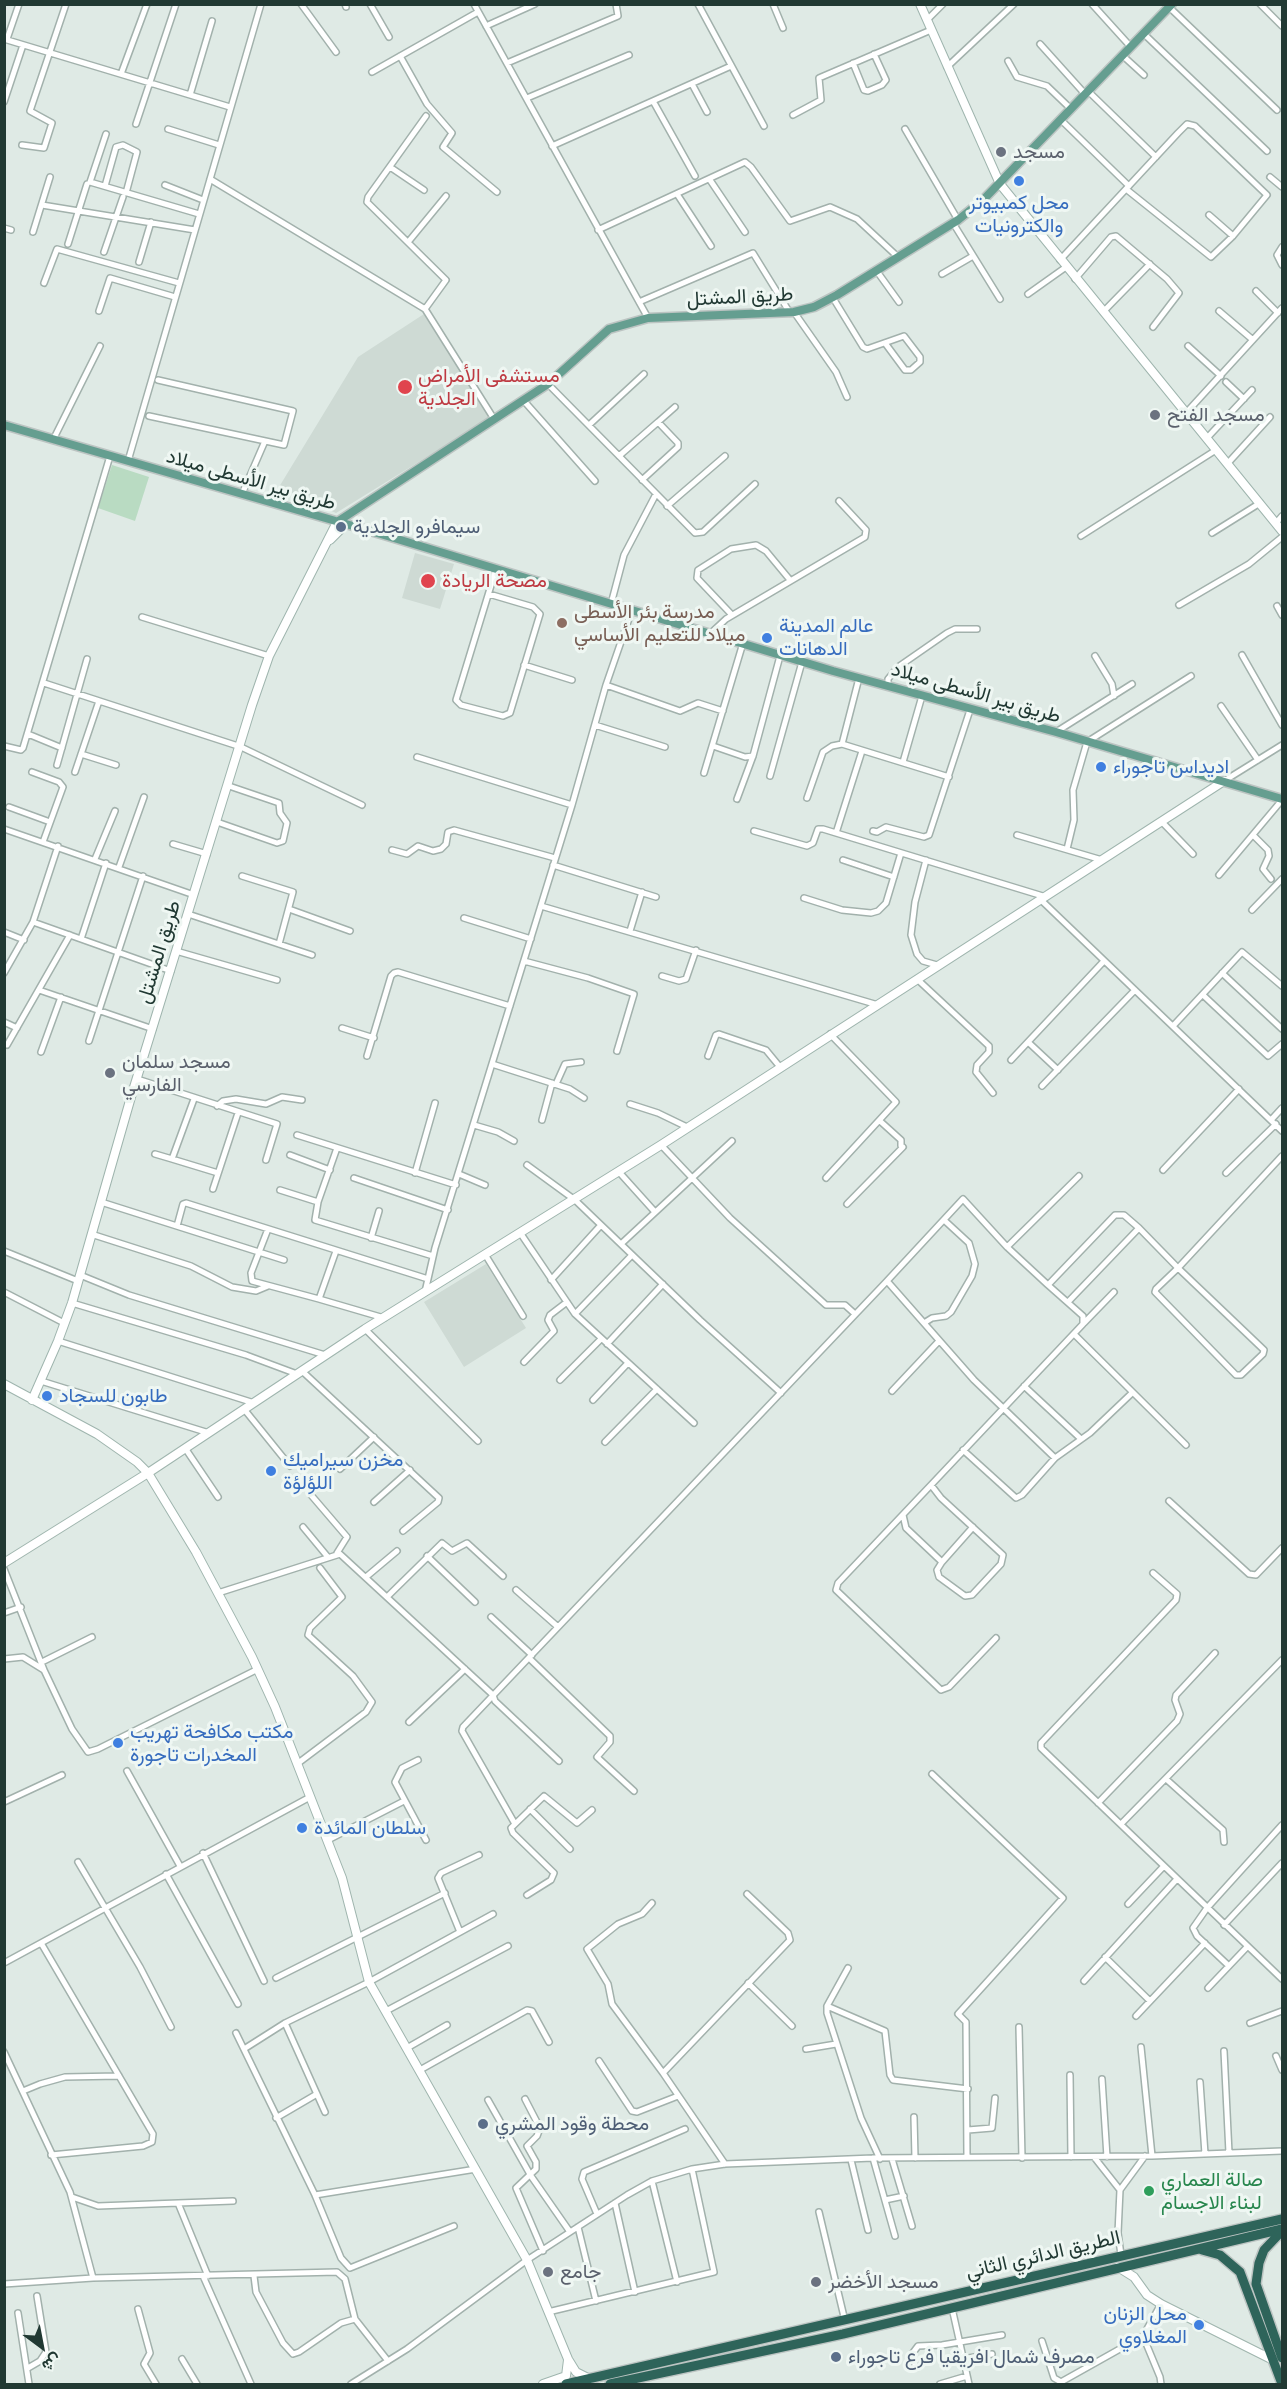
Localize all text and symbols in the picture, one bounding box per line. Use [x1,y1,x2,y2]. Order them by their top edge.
place label: مسجد [1013,140,1065,164]
marker: مسجد [994,145,1008,159]
marker: محل كمبيوتر والكترونيات [1012,174,1026,188]
place label: محل كمبيوتر والكترونيات [969,191,1069,238]
street label: طريق المشتل [686,282,794,312]
place label: مستشفى الأمراض الجلدية [418,364,560,411]
marker: مستشفى الأمراض الجلدية [396,378,414,396]
place label: مسجد الفتح [1167,403,1265,427]
marker: مسجد الفتح [1148,408,1162,422]
street label: طريق بير الأسطى ميلاد [163,444,339,516]
place label: سيمافرو الجلدية [353,515,480,539]
marker: سيمافرو الجلدية [334,520,348,534]
place label: مصحة الريادة [442,569,547,593]
marker: مصحة الريادة [419,572,437,590]
place label: مدرسة بئر الأسطى ميلاد للتعليم الأساسي [574,600,745,647]
place label: عالم المدينة الدهانات [779,614,873,661]
marker: مدرسة بئر الأسطى ميلاد للتعليم الأساسي [555,616,569,630]
marker: عالم المدينة الدهانات [760,631,774,645]
street label: طريق بير الأسطى ميلاد [888,657,1064,729]
place label: اديداس تاجوراء [1113,755,1229,779]
marker: اديداس تاجوراء [1094,760,1108,774]
street label: طريق المشتل [132,897,186,1007]
place label: مسجد سلمان الفارسي [122,1050,231,1097]
marker: مسجد سلمان الفارسي [103,1066,117,1080]
place label: طابون للسجاد [59,1384,168,1408]
marker: طابون للسجاد [40,1389,54,1403]
place label: مخزن سيراميك اللؤلؤة [283,1448,403,1495]
marker: مخزن سيراميك اللؤلؤة [264,1464,278,1478]
place label: مكتب مكافحة تهريب المخدرات تاجورة [130,1720,294,1767]
marker: مكتب مكافحة تهريب المخدرات تاجورة [111,1736,125,1750]
place label: سلطان المائدة [314,1816,426,1840]
marker: سلطان المائدة [295,1821,309,1835]
place label: محطة وقود المشري [495,2112,649,2136]
marker: محطة وقود المشري [476,2117,490,2131]
place label: صالة العماري لبناء الاجسام [1161,2168,1263,2215]
marker: صالة العماري لبناء الاجسام [1142,2184,1156,2198]
street label: الطريق الدائري الثاني [963,2226,1123,2284]
place label: جامع [560,2260,601,2284]
marker: جامع [541,2265,555,2279]
place label: مسجد الأخضر [828,2270,939,2294]
marker: مسجد الأخضر [809,2275,823,2289]
place label: محل الزنان المغلاوي [1104,2302,1187,2349]
north arrow [12,2317,72,2377]
marker: محل الزنان المغلاوي [1192,2318,1206,2332]
place label: مصرف شمال افريقيا فرع تاجوراء [848,2345,1095,2369]
text: ش [39,2350,65,2376]
marker: مصرف شمال افريقيا فرع تاجوراء [829,2350,843,2364]

